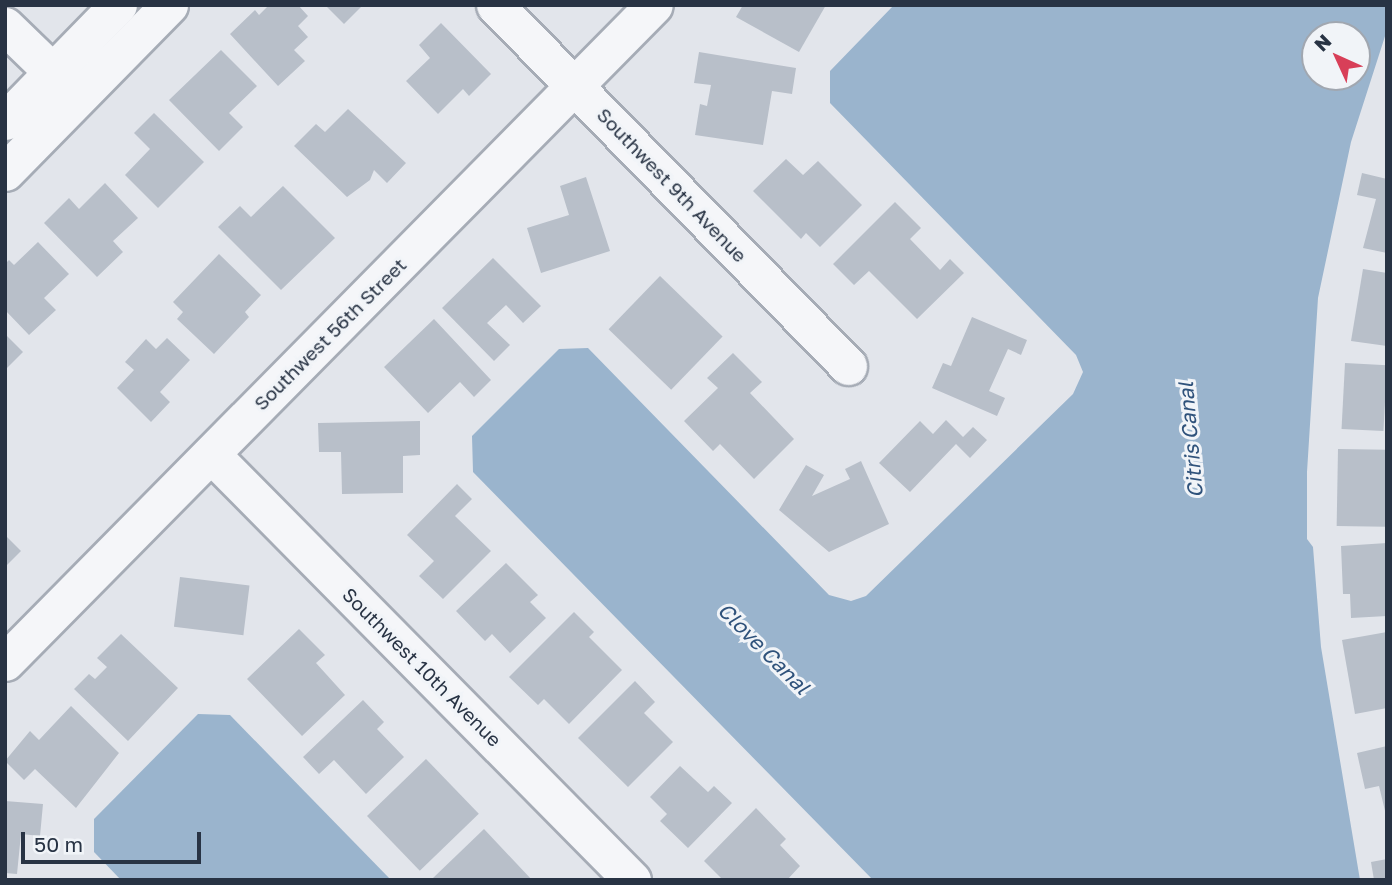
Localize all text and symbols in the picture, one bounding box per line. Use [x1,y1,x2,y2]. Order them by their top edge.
north arrow [1301,21,1371,91]
text: N [1309,29,1335,55]
street label: Southwest 9th Avenue [592,103,752,267]
street label: Southwest 56th Street [249,253,411,415]
water label: Citris Canal [1172,381,1208,499]
street label: Southwest 10th Avenue [338,583,506,751]
water label: Clove Canal [713,597,815,699]
scale bar [24,818,205,862]
text: 50 m [34,831,83,857]

